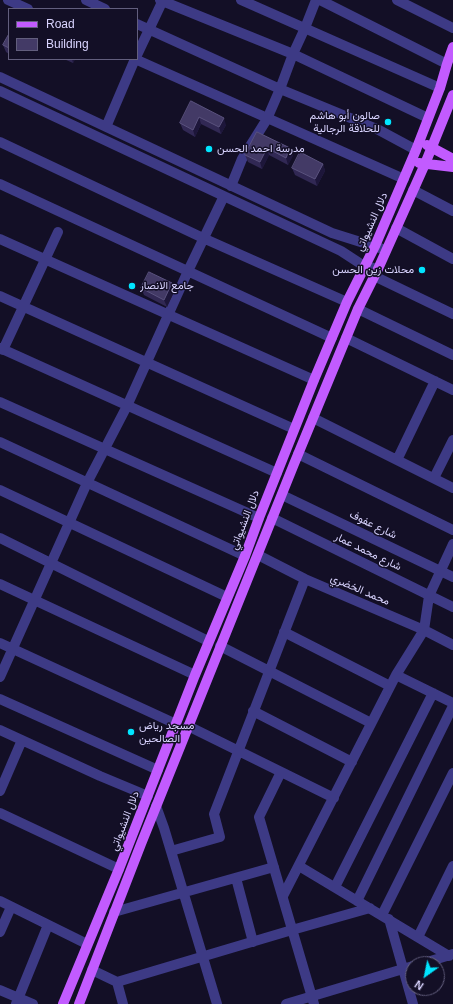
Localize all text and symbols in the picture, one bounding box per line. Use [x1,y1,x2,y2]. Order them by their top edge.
legend [8,8,138,60]
text: Road [46,17,75,31]
text: Building [46,37,89,51]
place label: صالون أبو هاشم للحلاقة الرجالية [309,109,380,135]
marker: صالون أبو هاشم للحلاقة الرجالية [383,117,393,127]
place label: مدرسة احمد الحسن [217,142,305,156]
marker: مدرسة احمد الحسن [204,144,214,154]
street label: دلال النشيواتي [353,191,391,253]
place label: محلات زين الحسن [332,263,414,277]
marker: محلات زين الحسن [417,265,427,275]
place label: جامع الانصار [140,279,194,293]
marker: جامع الانصار [127,281,137,291]
street label: دلال النشيواتي [228,488,262,552]
street label: شارع عفوف [347,508,399,542]
street label: شارع محمد عمار [333,530,403,574]
street label: محمد الخضري [328,572,392,608]
place label: مسجد رياض الصالحين [139,719,194,745]
marker: مسجد رياض الصالحين [126,727,136,737]
street label: دلال النشيواتي [108,789,142,853]
north arrow [405,956,445,996]
text: N [412,978,426,992]

